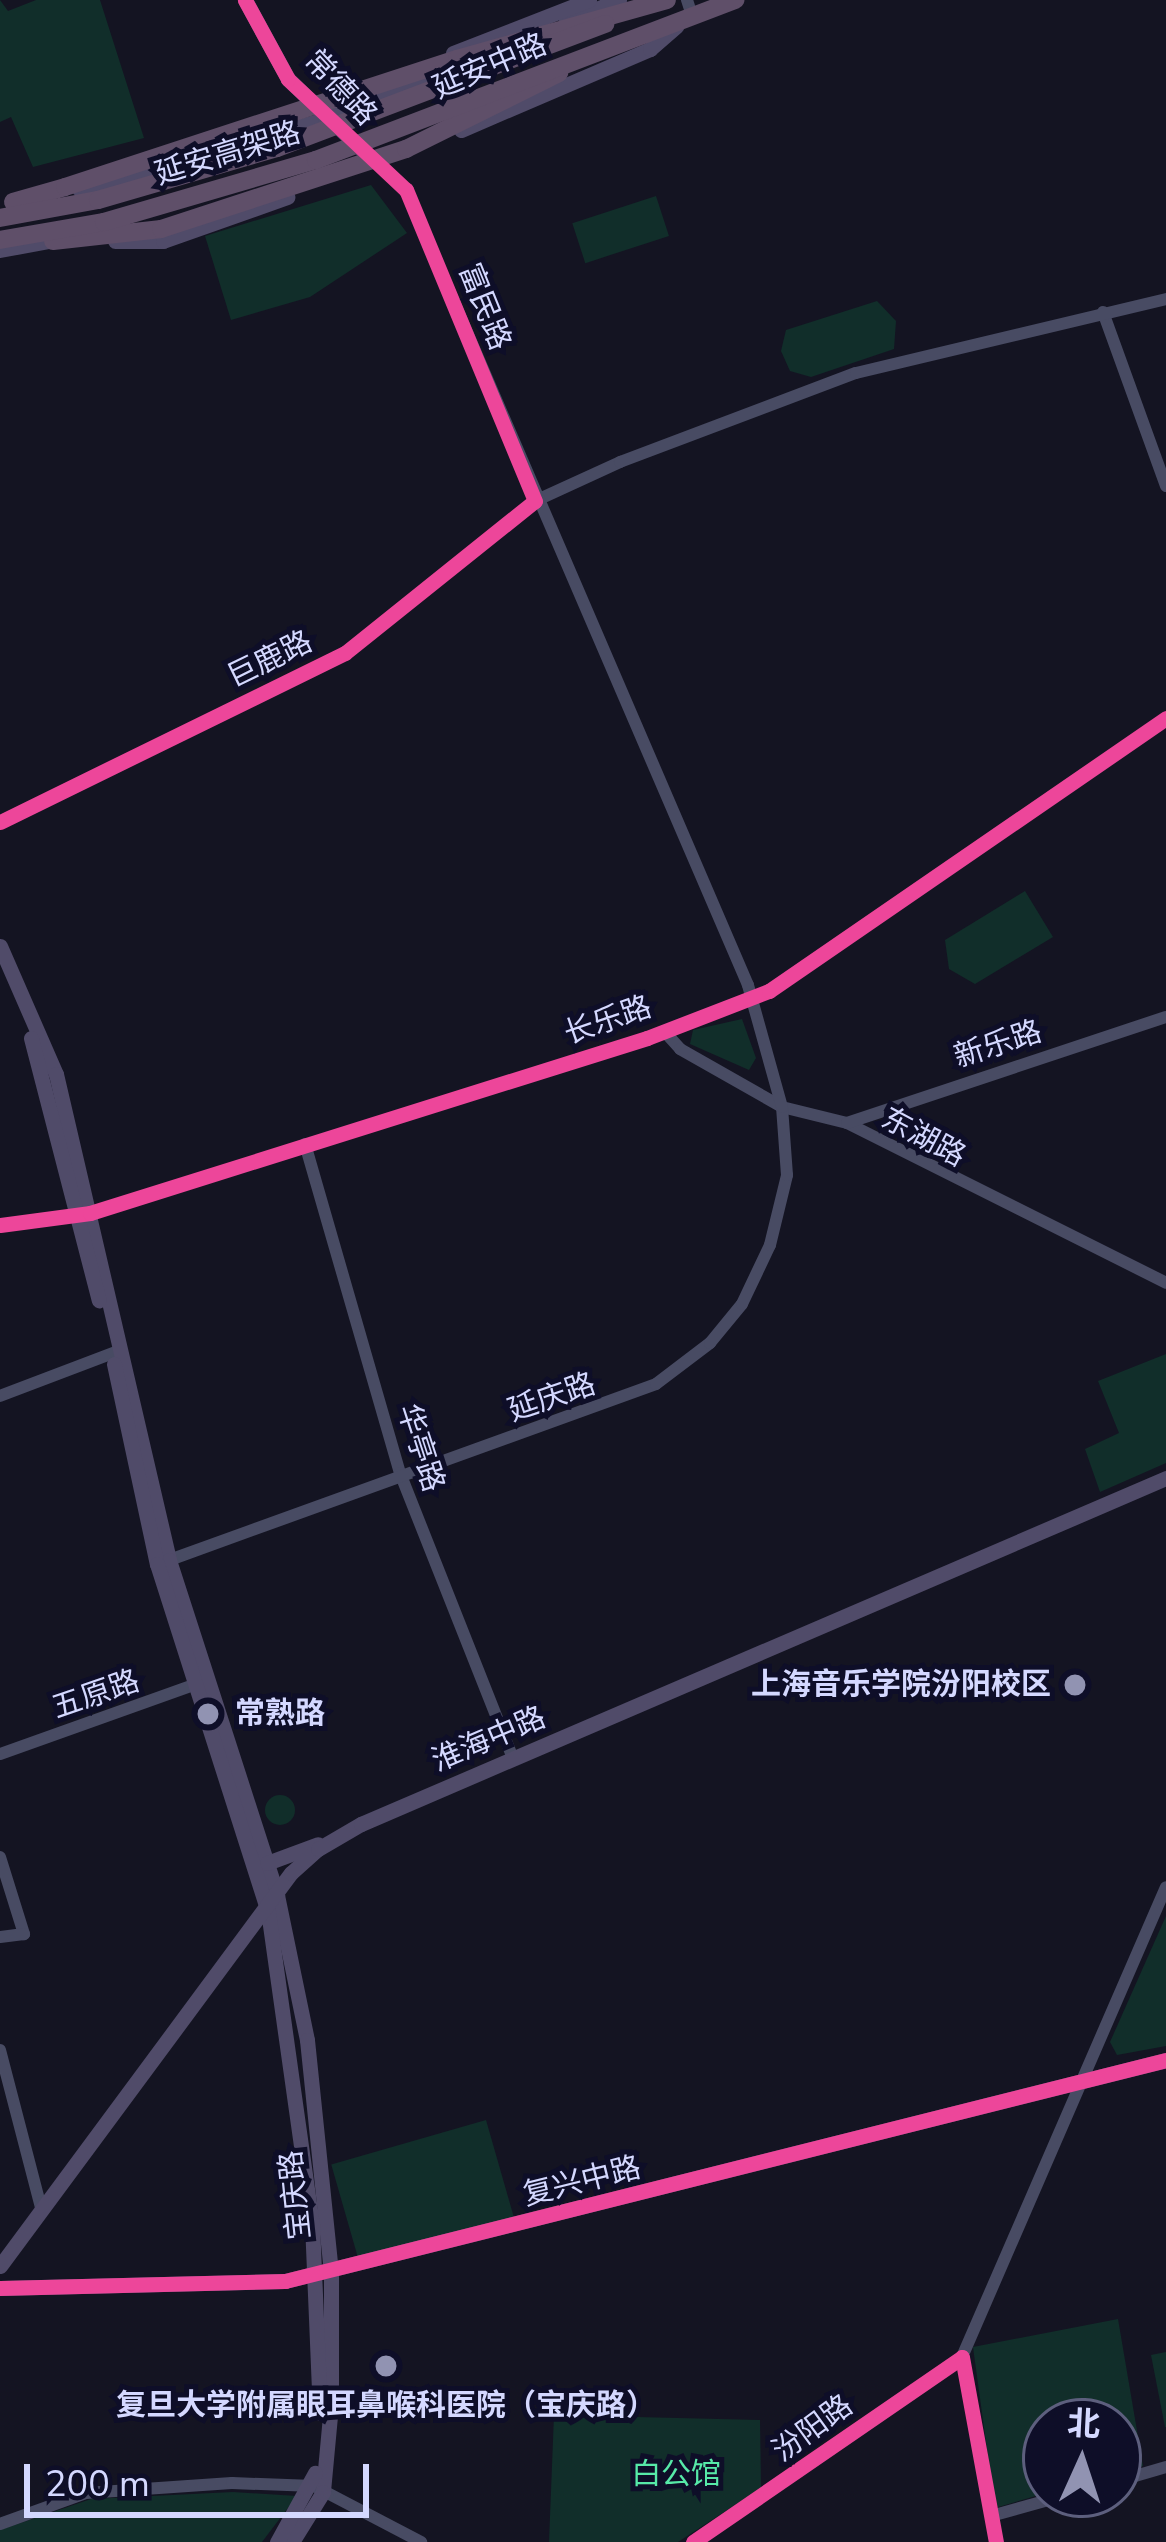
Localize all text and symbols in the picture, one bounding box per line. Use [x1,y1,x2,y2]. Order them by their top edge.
street label: 延安中路 [428,27,552,107]
street label: 常德路 [296,43,384,133]
street label: 延安高架路 [151,115,305,193]
street label: 富民路 [450,259,518,355]
street label: 巨鹿路 [222,624,318,696]
street label: 长乐路 [560,989,656,1053]
street label: 新乐路 [950,1014,1046,1076]
street label: 东湖路 [875,1101,971,1175]
street label: 延庆路 [504,1366,600,1430]
street label: 华亭路 [389,1400,451,1496]
street label: 五原路 [48,1663,144,1727]
place label: 上海音乐学院汾阳校区 [751,1667,1051,1703]
marker: 上海音乐学院汾阳校区 [1062,1672,1088,1698]
place label: 常熟路 [235,1696,325,1732]
marker: 常熟路 [192,1698,224,1730]
street label: 淮海中路 [427,1700,551,1780]
street label: 宝庆路 [273,2148,319,2242]
street label: 复兴中路 [519,2150,645,2214]
marker: 复旦大学附属眼耳鼻喉科医院（宝庆路） [370,2350,402,2382]
place label: 复旦大学附属眼耳鼻喉科医院（宝庆路） [116,2388,656,2424]
street label: 汾阳路 [766,2388,860,2470]
north arrow [1022,2398,1142,2518]
text: 北 [1066,2401,1101,2448]
scale bar [30,2440,375,2514]
park label: 白公馆 [631,2457,721,2493]
text: 200 m [45,2460,150,2509]

